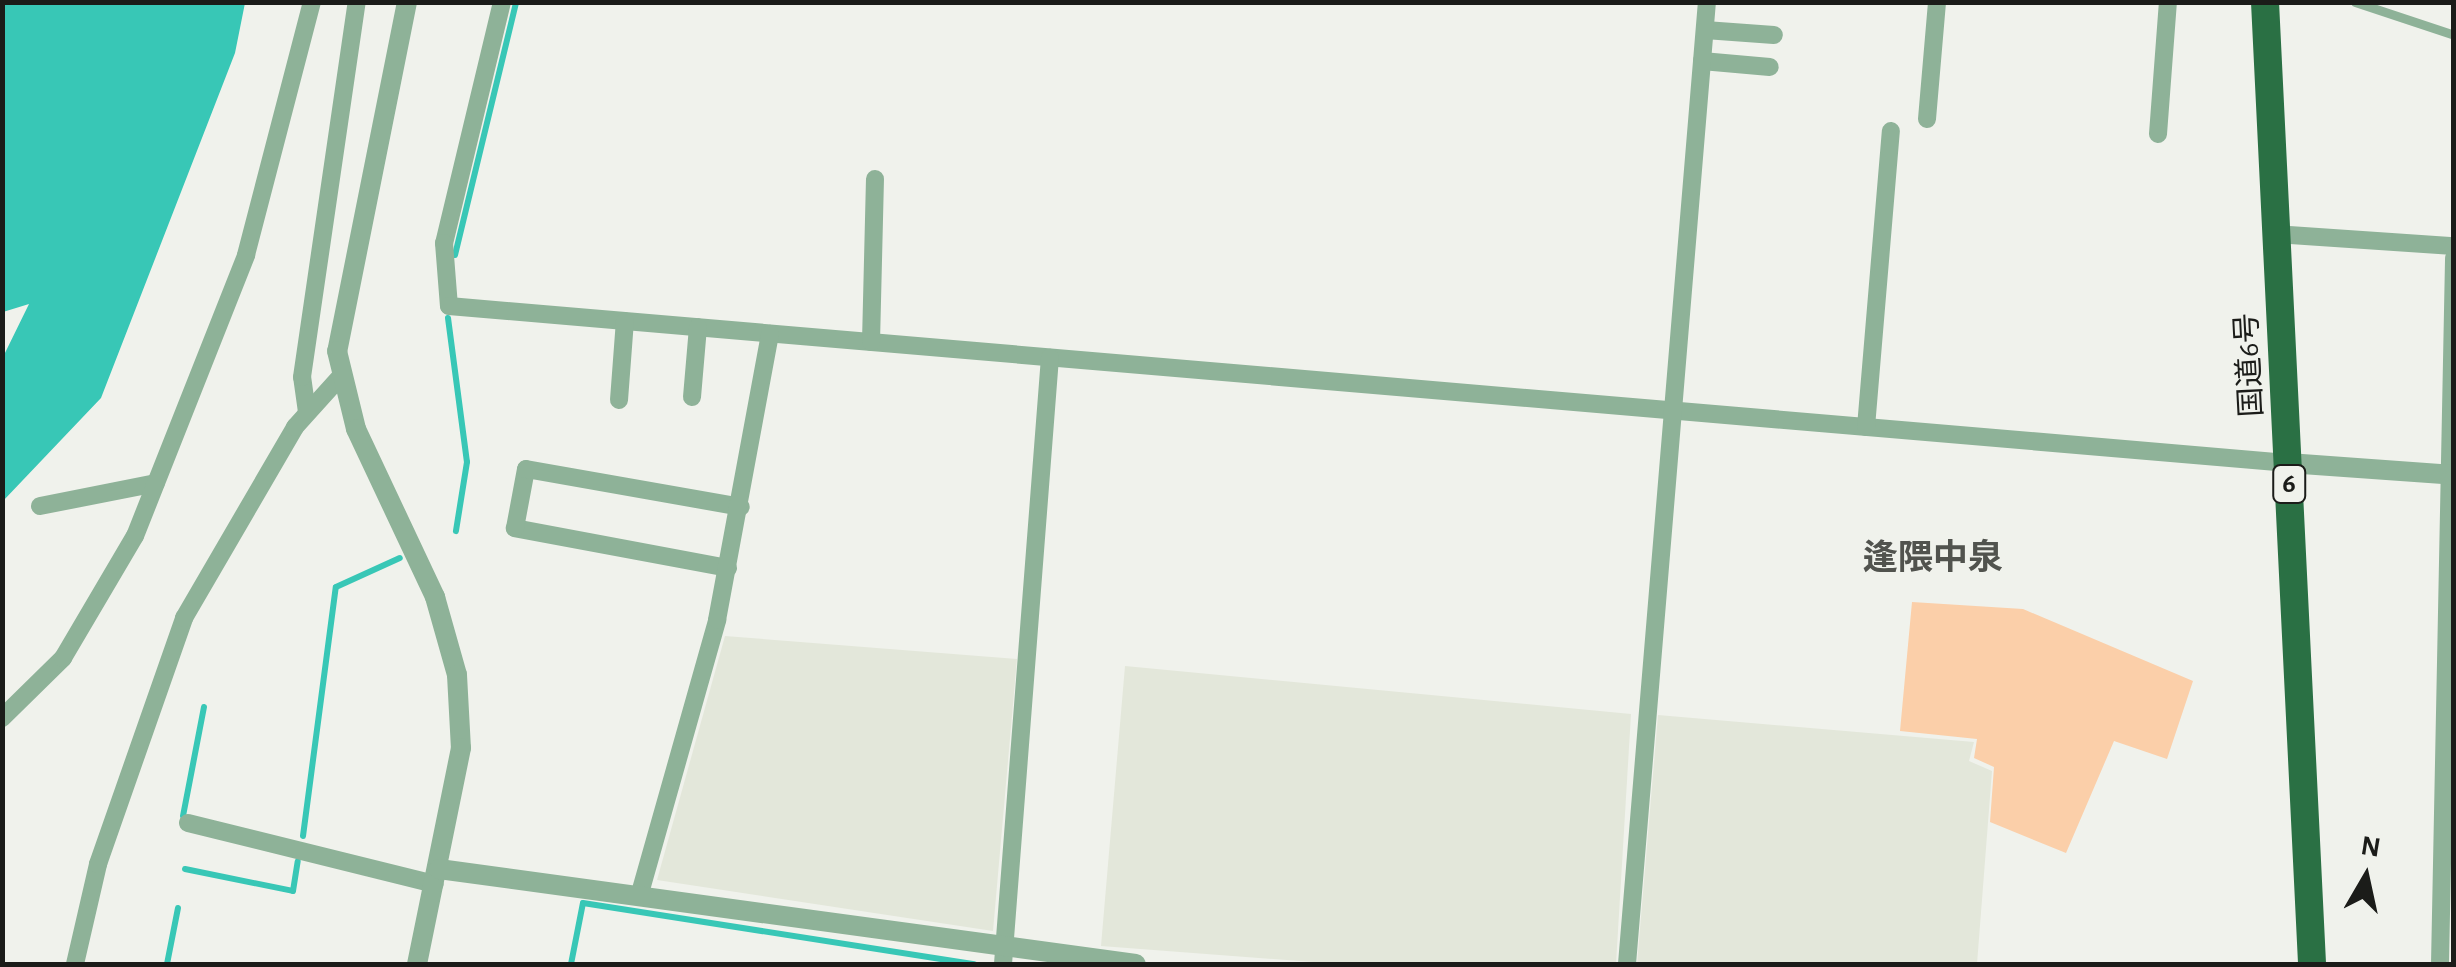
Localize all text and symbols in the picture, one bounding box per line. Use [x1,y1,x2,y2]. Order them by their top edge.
street label: 国道6号 [2229,312,2271,418]
road number: 6 [2272,461,2306,507]
district label: 逢隈中泉 [1863,538,2003,580]
north arrow [2316,827,2416,927]
text: N [2359,832,2382,863]

